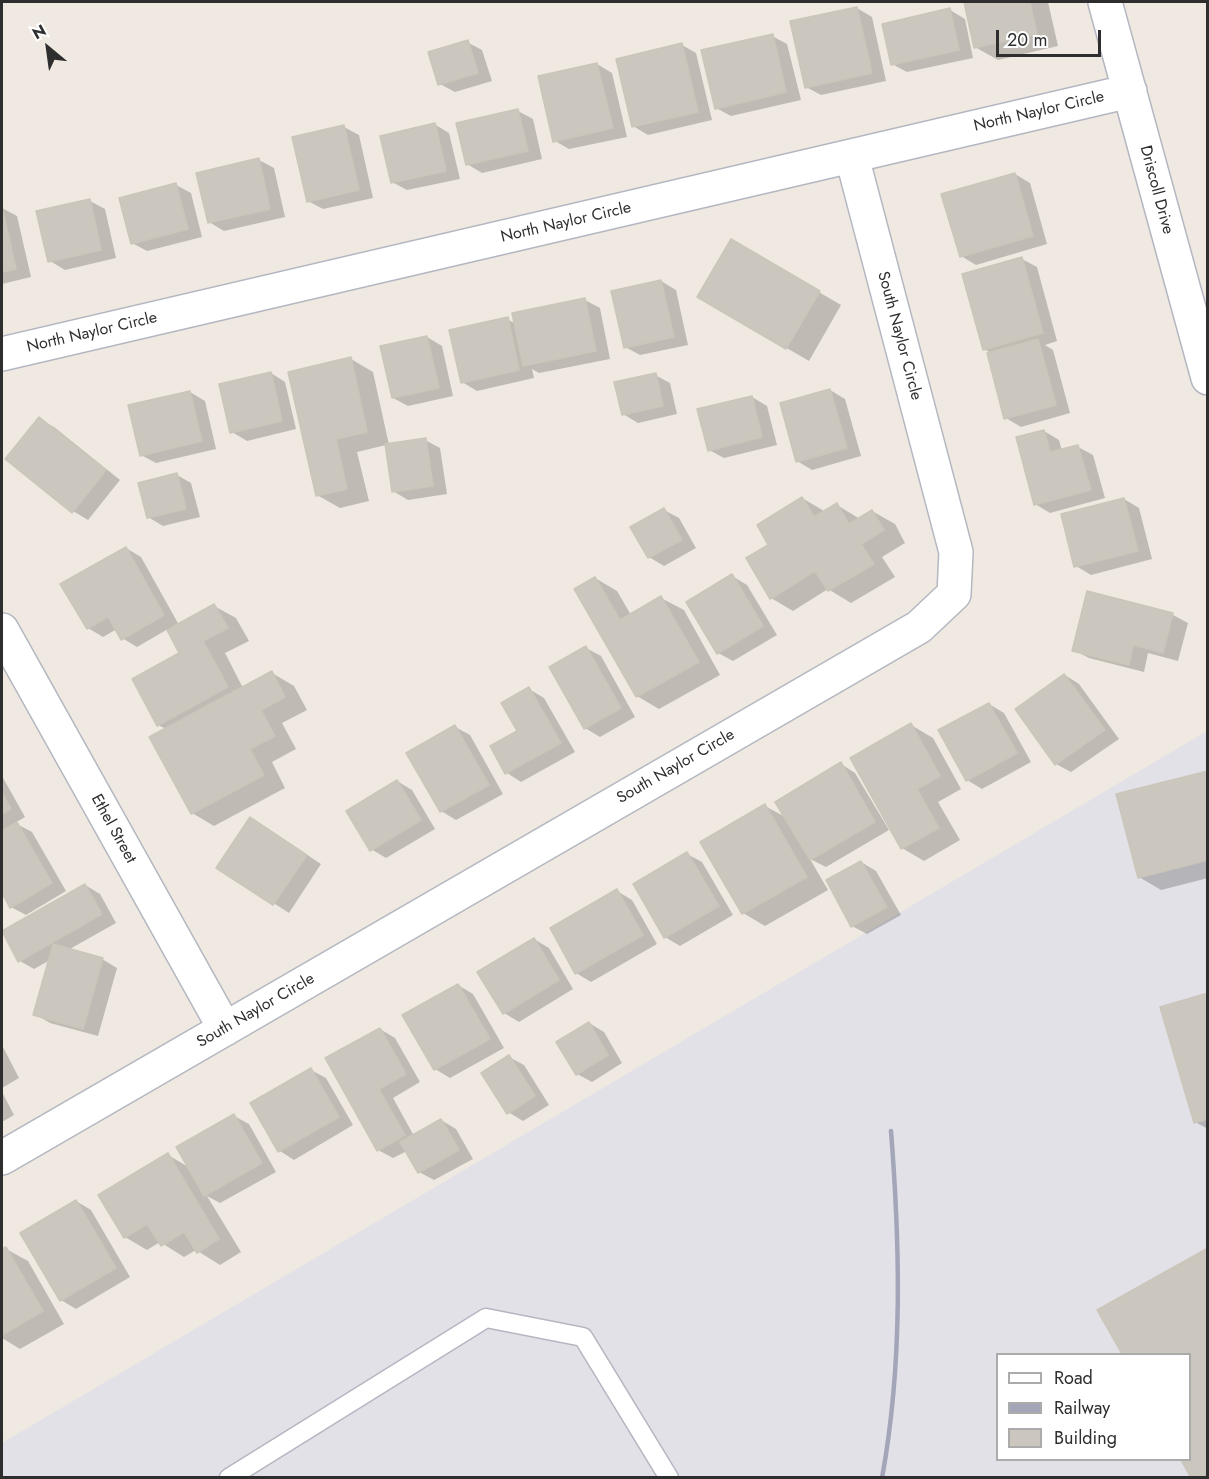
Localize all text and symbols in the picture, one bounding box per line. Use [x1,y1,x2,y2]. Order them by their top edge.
north arrow [18,18,78,78]
scale bar [999,18,1104,56]
text: N [28,19,50,45]
text: 20 m [1007,27,1047,53]
street label: North Naylor Circle [972,88,1106,136]
street label: Driscoll Drive [1135,144,1177,236]
street label: North Naylor Circle [499,199,633,247]
street label: South Naylor Circle [873,269,925,403]
street label: North Naylor Circle [25,309,159,357]
street label: South Naylor Circle [614,726,738,808]
street label: Ethel Street [86,791,140,867]
street label: South Naylor Circle [194,970,318,1052]
legend [996,1353,1191,1461]
text: Road [1054,1365,1093,1391]
text: Railway [1054,1395,1110,1421]
text: Building [1054,1425,1117,1451]

